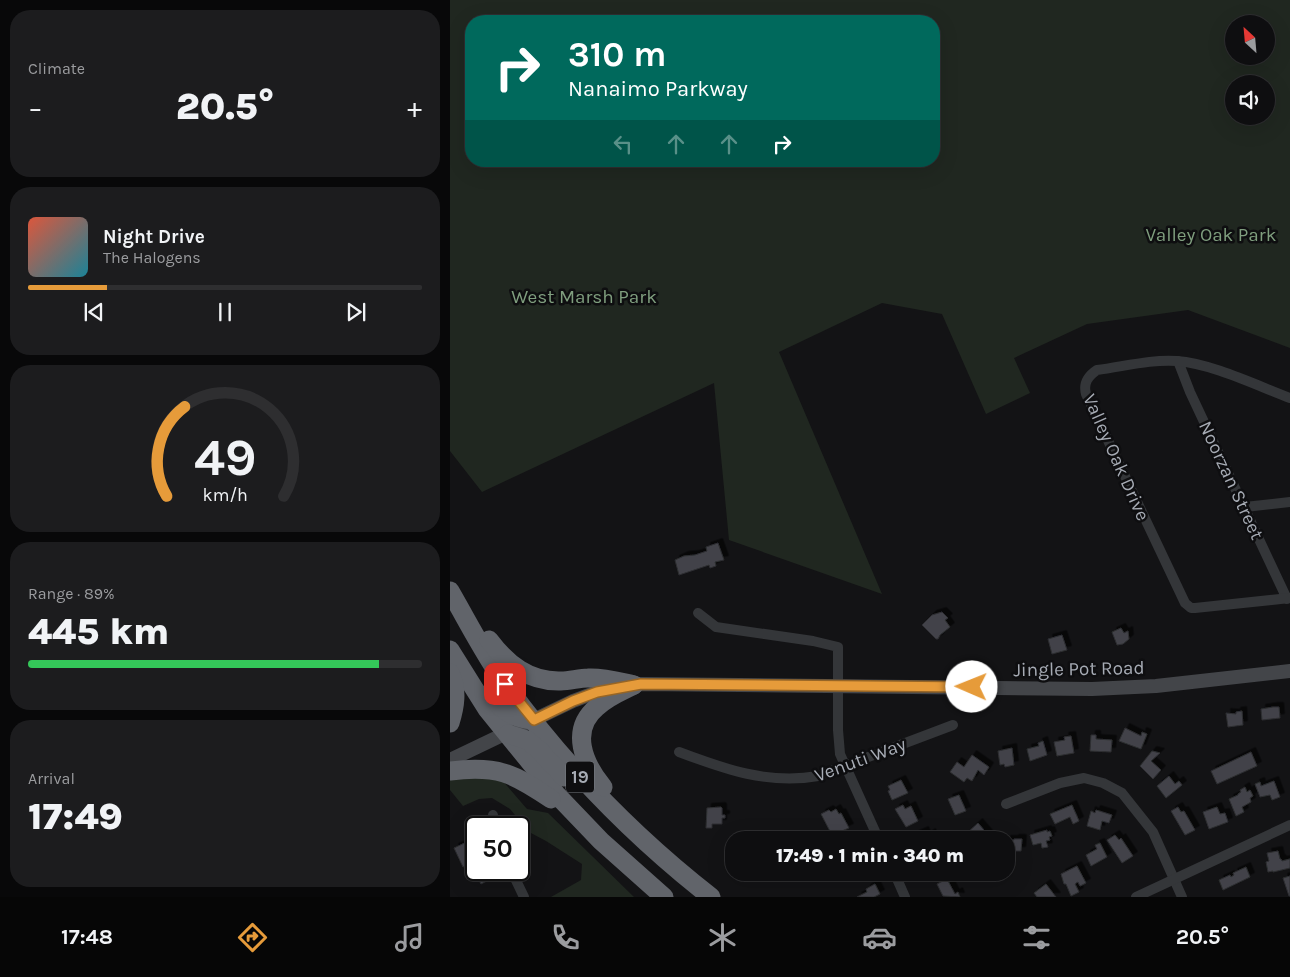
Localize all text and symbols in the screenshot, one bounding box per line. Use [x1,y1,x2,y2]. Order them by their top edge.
north arrow [1225,15,1275,65]
map controls [1225,15,1275,125]
text: 310 m [568,34,666,75]
icon: right [485,35,550,100]
text: Climate [28,59,85,78]
button: sound [1225,75,1275,125]
text: Nanaimo Parkway [568,76,748,102]
text: 20.5° [176,84,274,129]
text: − [28,91,43,124]
text: + [407,91,422,124]
icon: left [609,130,637,158]
icon: ahead [662,130,690,158]
icon: ahead [715,130,743,158]
icon: right [768,130,796,158]
park label: Valley Oak Park [1146,224,1277,246]
text: Night Drive [103,226,205,248]
text: The Halogens [103,248,201,267]
park label: West Marsh Park [511,286,657,308]
icon: previous [80,298,108,326]
icon: pause [211,298,239,326]
icon: next [342,298,370,326]
street label: Valley Oak Drive [1078,391,1154,524]
street label: Noorzan Street [1194,418,1268,543]
text: 49 [194,427,256,488]
text: km/h [202,485,248,506]
text: Range · 89% [28,584,115,603]
text: 445 km [28,609,169,654]
street label: Jingle Pot Road [1013,657,1145,681]
position arrow [945,660,997,712]
pin [484,663,526,705]
icon: arrive [491,670,519,698]
street label: Venuti Way [812,733,909,787]
road number: 19 [566,762,594,792]
text: Arrival [28,769,75,788]
text: 17:49 [28,794,123,839]
speed limit sign: 50 [465,816,530,881]
text: 17:49 · 1 min · 340 m [776,845,964,867]
icon: directions [235,920,270,955]
icon: music [392,920,427,955]
icon: phone [548,920,583,955]
icon: climate [705,920,740,955]
icon: car [862,920,897,955]
icon: filters [1019,920,1054,955]
text: 17:48 [61,924,113,950]
text: 20.5° [1176,924,1229,950]

